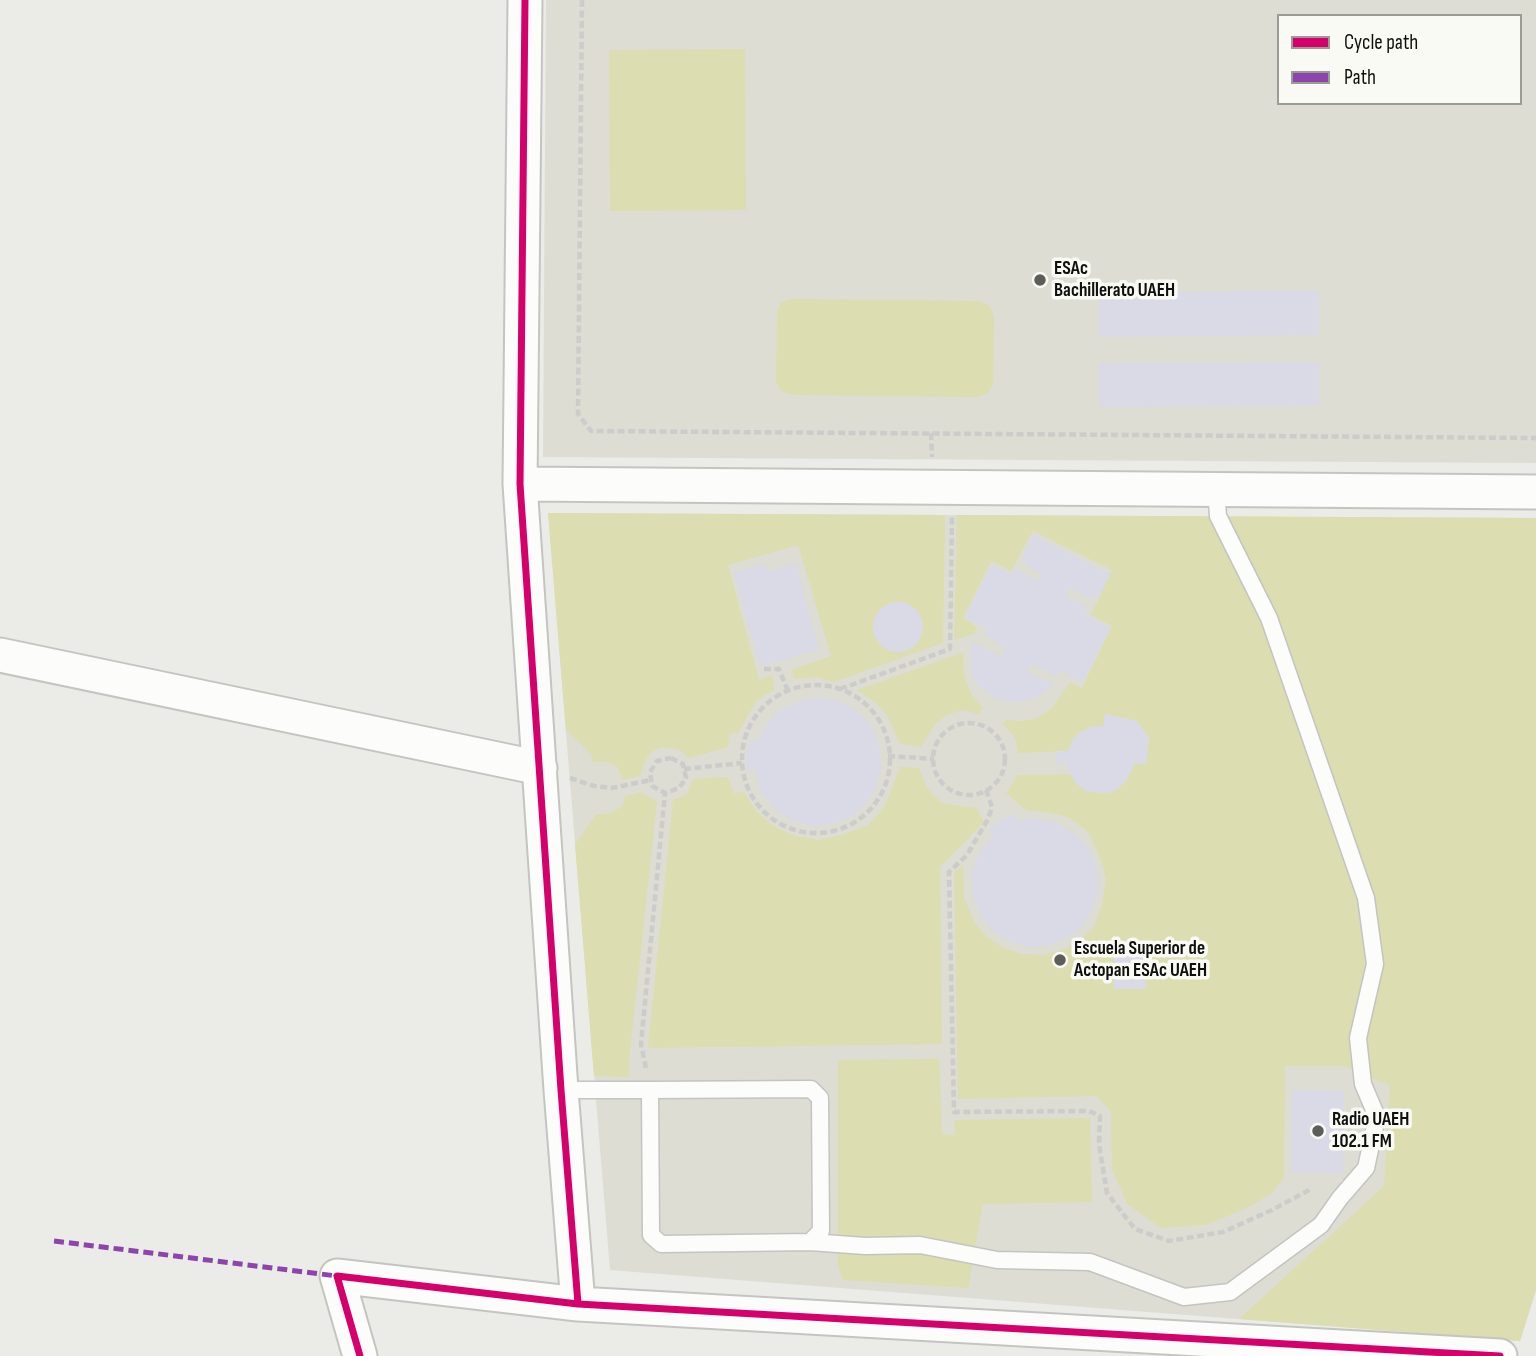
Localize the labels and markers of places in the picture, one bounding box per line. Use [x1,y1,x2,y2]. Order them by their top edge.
place label: ESAc Bachillerato UAEH [1054,258,1175,302]
marker: ESAc Bachillerato UAEH [1032,272,1048,288]
place label: Escuela Superior de Actopan ESAc UAEH [1074,938,1207,982]
marker: Escuela Superior de Actopan ESAc UAEH [1052,952,1068,968]
place label: Radio UAEH 102.1 FM [1332,1109,1409,1153]
marker: Radio UAEH 102.1 FM [1310,1123,1326,1139]

